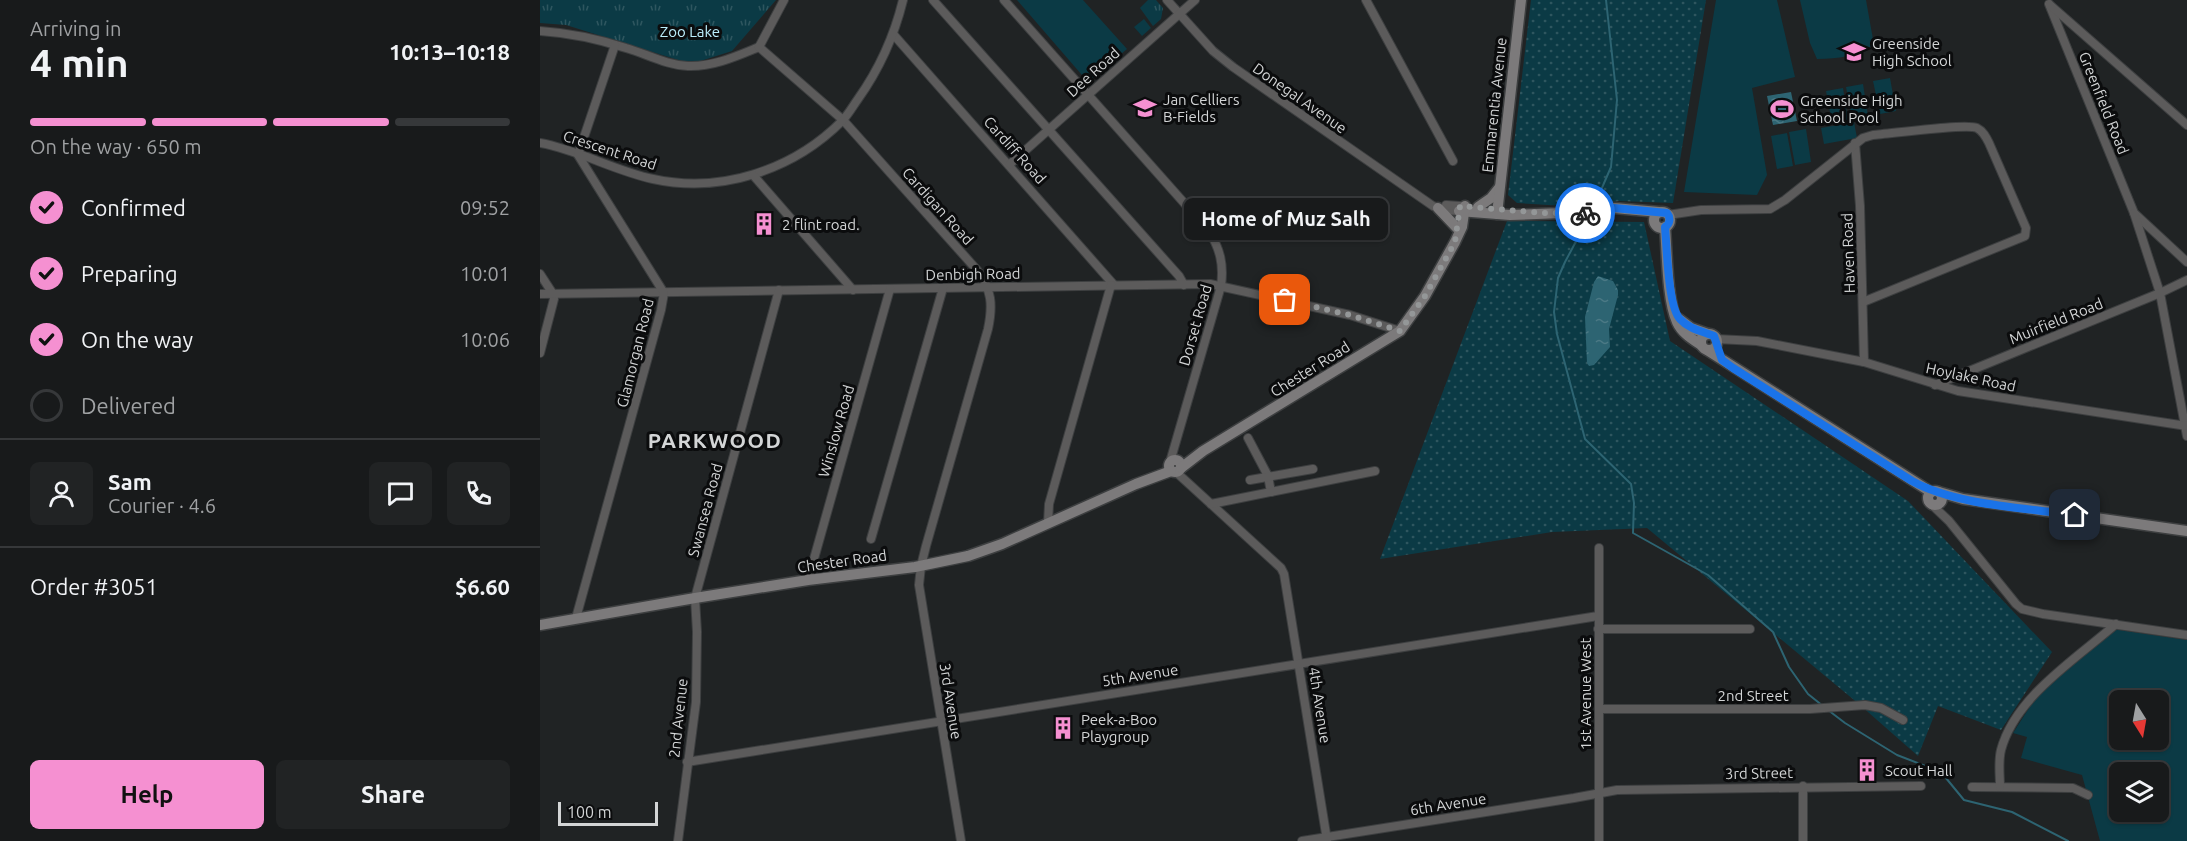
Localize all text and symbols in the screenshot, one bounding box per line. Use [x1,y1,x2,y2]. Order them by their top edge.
text: Arriving in [30,17,121,40]
park label: Zoo Lake [660,23,720,40]
place label: Greenside High School [1872,35,1952,69]
street label: Emmarentia Avenue [1478,37,1510,173]
text: 10:13–10:18 [389,39,510,64]
school or university icon: Greenside High School [1841,39,1867,65]
text: 4 min [30,41,129,84]
street label: Dee Road [1063,44,1123,100]
street label: Greenfield Road [2076,49,2132,157]
street label: Donegal Avenue [1250,59,1350,137]
place label: Jan Celliers B-Fields [1163,91,1240,125]
place label: Greenside High School Pool [1800,92,1903,126]
school or university icon: Jan Celliers B-Fields [1132,95,1158,121]
sports icon: Greenside High School Pool [1769,96,1795,122]
street label: Cardiff Road [980,113,1050,187]
street label: Crescent Road [561,127,659,173]
text: On the way · 650 m [30,135,202,158]
street label: Cardigan Road [899,164,977,248]
courier [1555,183,1615,243]
icon: check [30,191,63,224]
text: Confirmed [81,195,186,220]
text: 09:52 [460,196,510,219]
icon: bike [1569,197,1602,230]
callout: Home of Muz Salh [1183,198,1387,240]
text: Home of Muz Salh [1201,207,1371,230]
building icon: 2 flint road. [751,211,777,237]
street label: Haven Road [1838,213,1858,293]
place label: 2 flint road. [782,216,860,233]
icon: check [30,257,63,290]
text: Preparing [81,261,178,286]
text: 10:01 [460,262,510,285]
street label: Denbigh Road [925,265,1021,283]
pin [1259,274,1310,325]
street label: Dorset Road [1175,282,1215,368]
icon: bag [1268,283,1301,316]
street label: Muirfield Road [2007,295,2105,347]
street label: Glamorgan Road [613,297,657,409]
icon: check [30,323,63,356]
text: On the way [81,327,193,352]
text: 10:06 [460,328,510,351]
street label: Chester Road [1267,338,1353,400]
street label: Hoylake Road [1924,359,2018,395]
street label: Winslow Road [815,383,857,479]
text: Delivered [81,393,176,418]
district label: PARKWOOD [648,428,782,452]
street label: Swansea Road [684,461,726,559]
button: person [30,462,93,525]
button: chat [369,462,432,525]
button: phone [447,462,510,525]
text: Sam [108,469,152,494]
pin [2049,489,2100,540]
text: Courier · 4.6 [108,494,216,517]
icon: home [2058,498,2091,531]
street label: Chester Road [796,546,888,576]
text: Order #3051 [30,574,158,599]
text: $6.60 [455,574,510,599]
street label: 1st Avenue West [1577,638,1594,750]
street label: 5th Avenue [1101,661,1179,689]
street label: 3rd Avenue [937,662,965,740]
street label: 4th Avenue [1306,666,1334,744]
street label: 2nd Avenue [665,677,691,759]
street label: 2nd Street [1717,687,1789,704]
north arrow [2109,690,2169,750]
map controls [2109,690,2169,822]
place label: Peek-a-Boo Playgroup [1081,711,1157,745]
building icon: Peek-a-Boo Playgroup [1050,715,1076,741]
building icon: Scout Hall [1854,757,1880,783]
button: Help [30,760,264,829]
button: Share [276,760,510,829]
place label: Scout Hall [1885,762,1953,779]
button: layers [2109,762,2169,822]
street label: 3rd Street [1725,764,1793,782]
street label: 6th Avenue [1409,790,1487,818]
scale bar [558,799,658,826]
text: 100 m [567,803,612,821]

